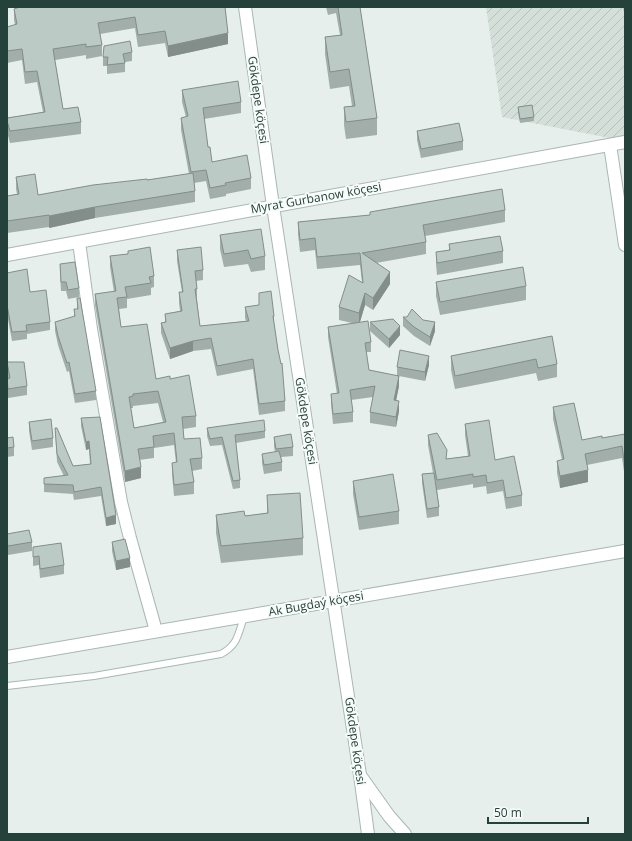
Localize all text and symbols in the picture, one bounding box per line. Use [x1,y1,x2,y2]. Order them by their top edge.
street label: Gökdepe köçesi [244,55,273,145]
street label: Myrat Gurbanow köçesi [249,178,383,217]
street label: Gökdepe köçesi [291,376,322,466]
street label: Ak Bugdaý köçesi [267,587,365,620]
street label: Gökdepe köçesi [341,696,370,786]
scale bar [488,799,588,825]
text: 50 m [494,804,522,821]

